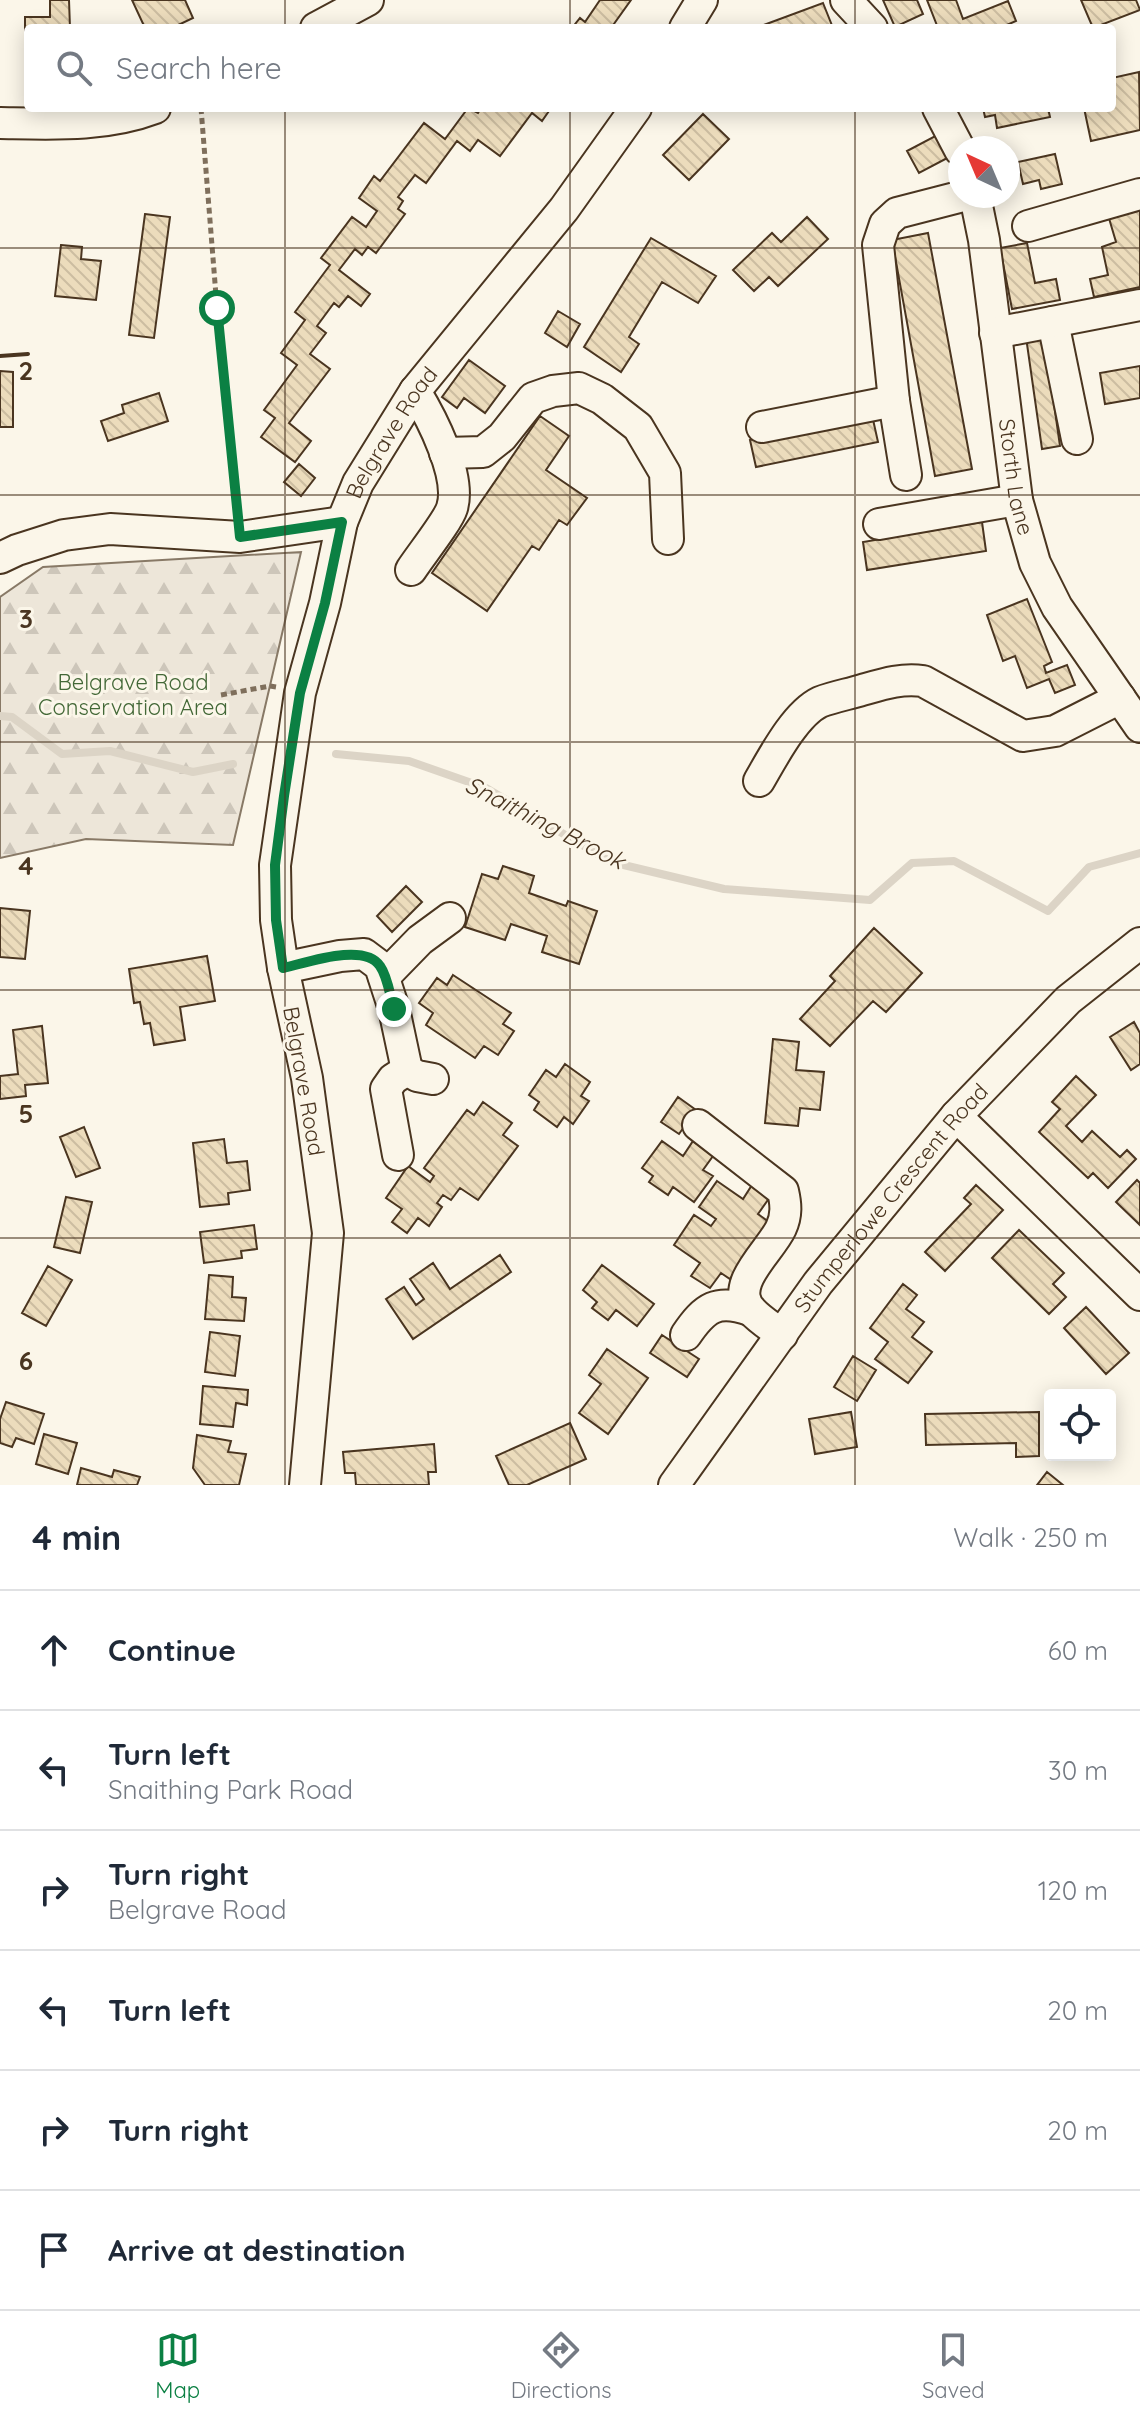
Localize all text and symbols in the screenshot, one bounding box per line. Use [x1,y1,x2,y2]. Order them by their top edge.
search box [24,24,1116,112]
icon: search [52,46,96,90]
text: Search here [116,49,282,87]
north arrow [948,136,1020,208]
route start [199,290,235,326]
text: 2 [19,354,33,387]
street label: Belgrave Road [339,361,443,502]
street label: Storth Lane [993,417,1040,538]
text: 3 [19,602,33,635]
park label: Belgrave Road Conservation Area [38,668,228,721]
water label: Snaithing Brook [460,769,632,876]
text: 4 [18,849,34,882]
route end [376,991,412,1027]
street label: Belgrave Road [277,1004,331,1158]
street label: Stumperlowe Crescent Road [787,1077,994,1318]
text: 5 [19,1097,33,1130]
text: 6 [19,1344,33,1377]
map controls [1044,1389,1116,1461]
button: locate [1044,1389,1116,1461]
text: 4 min [32,1516,121,1559]
text: Walk · 250 m [953,1521,1108,1554]
icon: ahead [32,1628,76,1672]
text: Continue [108,1631,236,1669]
text: 60 m [1048,1634,1108,1667]
text: Turn left [108,1735,231,1773]
icon: left [32,1748,76,1792]
text: 30 m [1048,1754,1108,1787]
text: Snaithing Park Road [108,1773,353,1806]
text: Turn right [108,1855,249,1893]
icon: right [32,1868,76,1912]
text: 120 m [1038,1874,1108,1907]
text: Belgrave Road [108,1893,287,1926]
icon: left [32,1988,76,2032]
text: Turn left [108,1991,231,2029]
text: 20 m [1047,1994,1108,2027]
icon: right [32,2108,76,2152]
text: Turn right [108,2111,249,2149]
text: 20 m [1047,2114,1108,2147]
icon: arrive [32,2228,76,2272]
text: Arrive at destination [108,2231,406,2269]
tab: Map [155,2328,200,2404]
tab: Directions [511,2328,611,2404]
tab: Saved [922,2328,985,2404]

